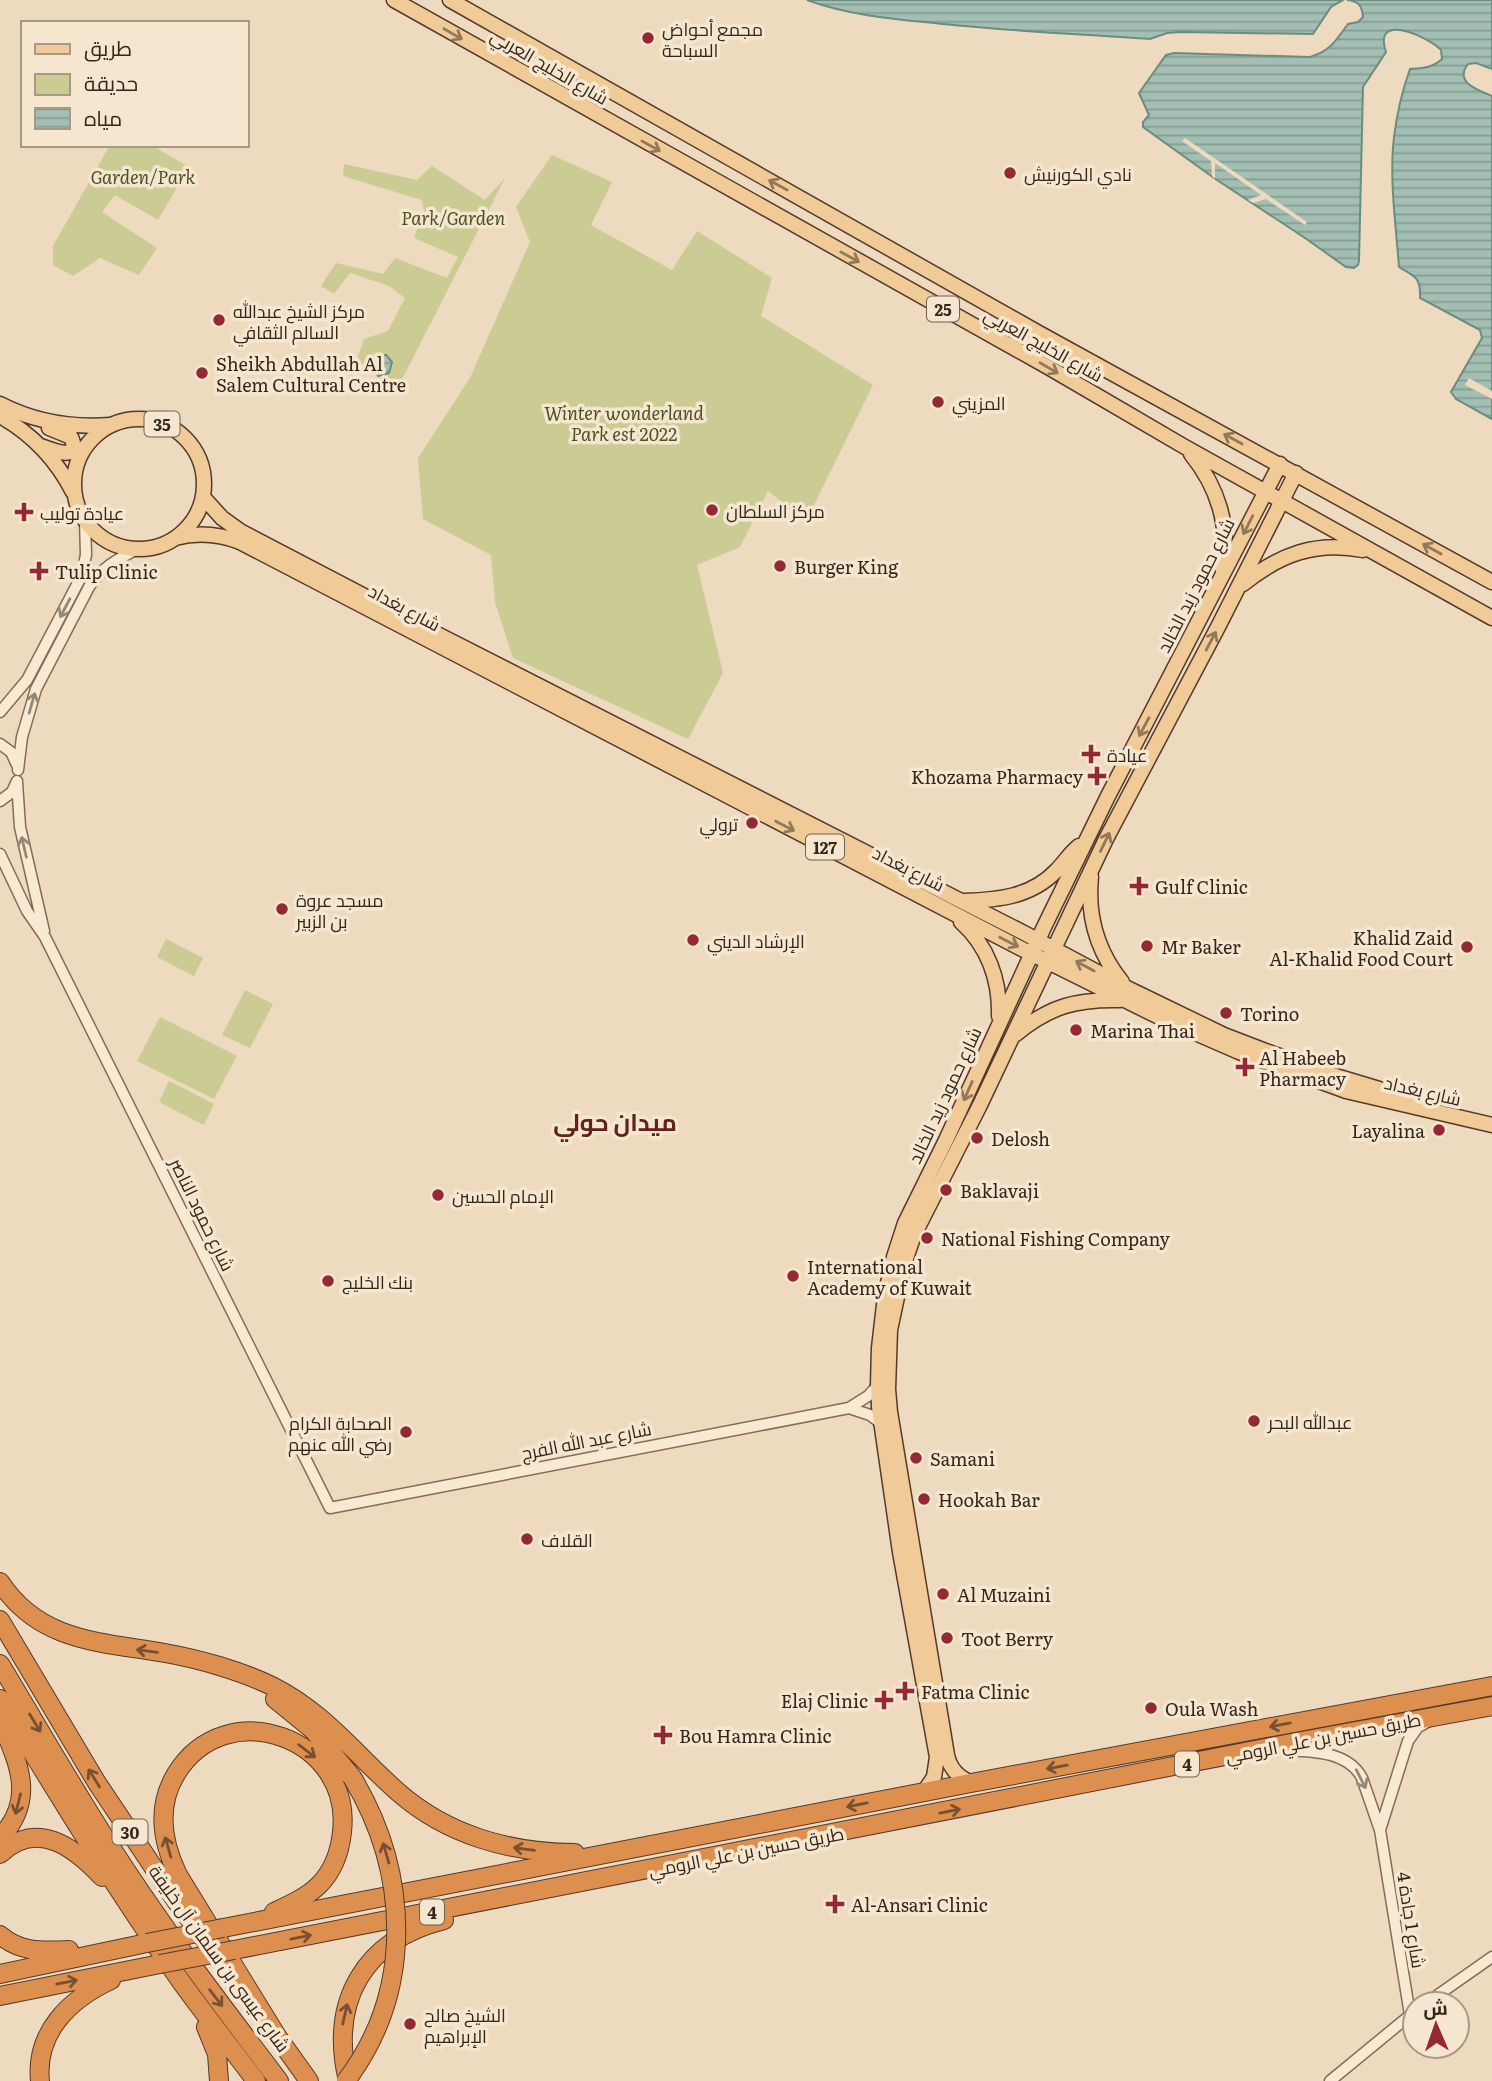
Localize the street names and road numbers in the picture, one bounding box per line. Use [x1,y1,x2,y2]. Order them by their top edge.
street label: شارع الخليج العربي [485,21,614,112]
road number: 25 [927,296,959,322]
street label: شارع الخليج العربي [979,300,1108,390]
road number: 35 [144,412,180,436]
street label: شارع حمود زيد الخالد [1149,513,1241,657]
street label: شارع بغداد [364,577,446,637]
road number: 127 [806,834,844,860]
street label: شارع بغداد [868,838,950,898]
street label: شارع حمود زيد الخالد [900,1022,988,1168]
street label: شارع بغداد [1382,1068,1464,1112]
street label: شارع حمود الناصر [163,1152,242,1275]
street label: شارع عبد الله الفرج [519,1414,653,1466]
street label: طريق حسين بن علي الرومي [1223,1705,1423,1771]
road number: 4 [1175,1752,1199,1776]
street label: طريق حسين بن علي الرومي [646,1819,846,1885]
road number: 30 [113,1820,148,1844]
street label: شارع عيسى بن سلمان آل خليفة [143,1859,297,2057]
street label: شارع 1 جادة 4 [1391,1870,1433,1970]
road number: 4 [420,1900,444,1924]

